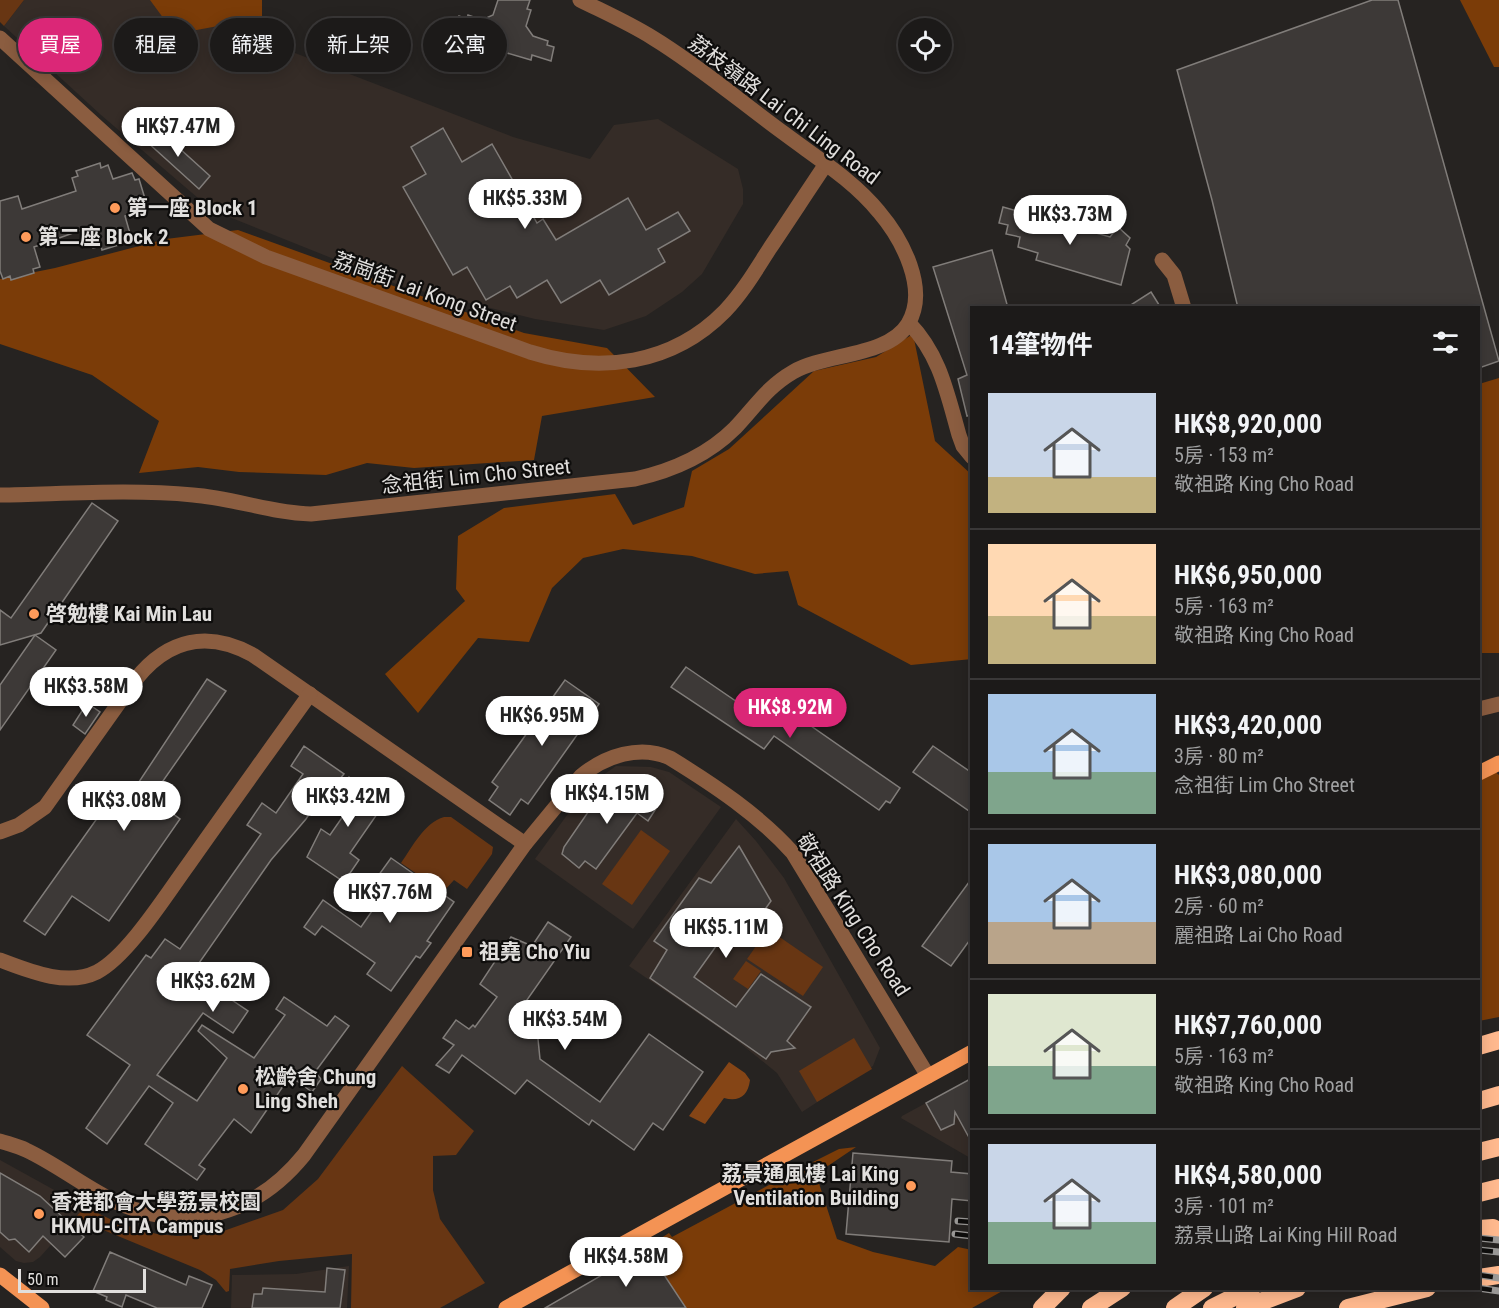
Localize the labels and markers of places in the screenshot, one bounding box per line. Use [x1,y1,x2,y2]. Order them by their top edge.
pin: HK$7.47M [116,107,240,158]
pin: HK$5.33M [463,179,587,230]
pin: HK$3.73M [1008,195,1132,246]
place label: 第一座 Block 1 [127,196,258,220]
marker: 第一座 Block 1 [108,201,122,215]
place label: 第二座 Block 2 [38,225,169,249]
marker: 第二座 Block 2 [19,230,33,244]
place label: 啓勉樓 Kai Min Lau [46,602,212,626]
marker: 啓勉樓 Kai Min Lau [27,607,41,621]
pin: HK$3.58M [24,667,148,718]
pin: HK$8.92M [728,688,852,739]
pin: HK$6.95M [480,696,604,747]
pin: HK$4.15M [545,774,669,825]
pin: HK$3.42M [286,777,410,828]
pin: HK$3.08M [62,781,186,832]
pin: HK$7.76M [328,873,452,924]
pin: HK$5.11M [664,908,788,959]
place label: 祖堯 Cho Yiu [479,940,590,964]
marker: 祖堯 Cho Yiu [460,945,474,959]
pin: HK$3.62M [151,962,275,1013]
pin: HK$3.54M [503,1000,627,1051]
place label: 松齡舍 Chung Ling Sheh [255,1065,376,1113]
marker: 松齡舍 Chung Ling Sheh [236,1082,250,1096]
place label: 荔景通風樓 Lai King Ventilation Building [721,1162,899,1210]
marker: 荔景通風樓 Lai King Ventilation Building [904,1179,918,1193]
place label: 香港都會大學荔景校園 HKMU-CITA Campus [51,1190,261,1238]
marker: 香港都會大學荔景校園 HKMU-CITA Campus [32,1207,46,1221]
pin: HK$4.58M [564,1237,688,1288]

